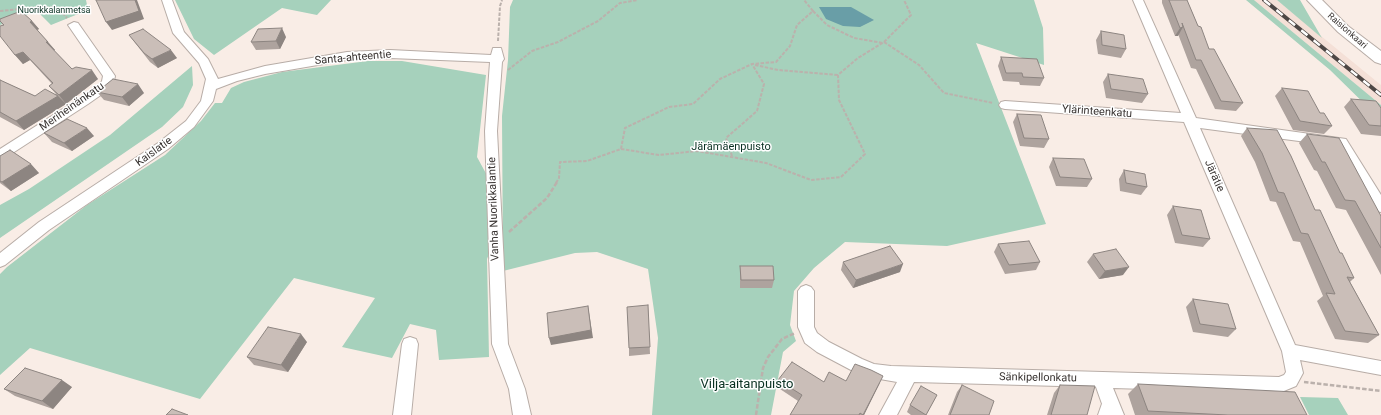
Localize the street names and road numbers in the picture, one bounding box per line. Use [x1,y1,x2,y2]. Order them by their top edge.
street label: Raisionkaari [1325,11,1369,51]
street label: Santa-ahteentie [314,48,392,68]
street label: Meriheinänkatu [37,80,107,134]
street label: Ylärinteenkatu [1061,103,1133,121]
street label: Kaislatie [133,134,175,170]
street label: Vanha Nuorikkalantie [486,157,502,261]
street label: Järätie [1201,158,1227,194]
street label: Sänkipellonkatu [999,371,1077,385]

